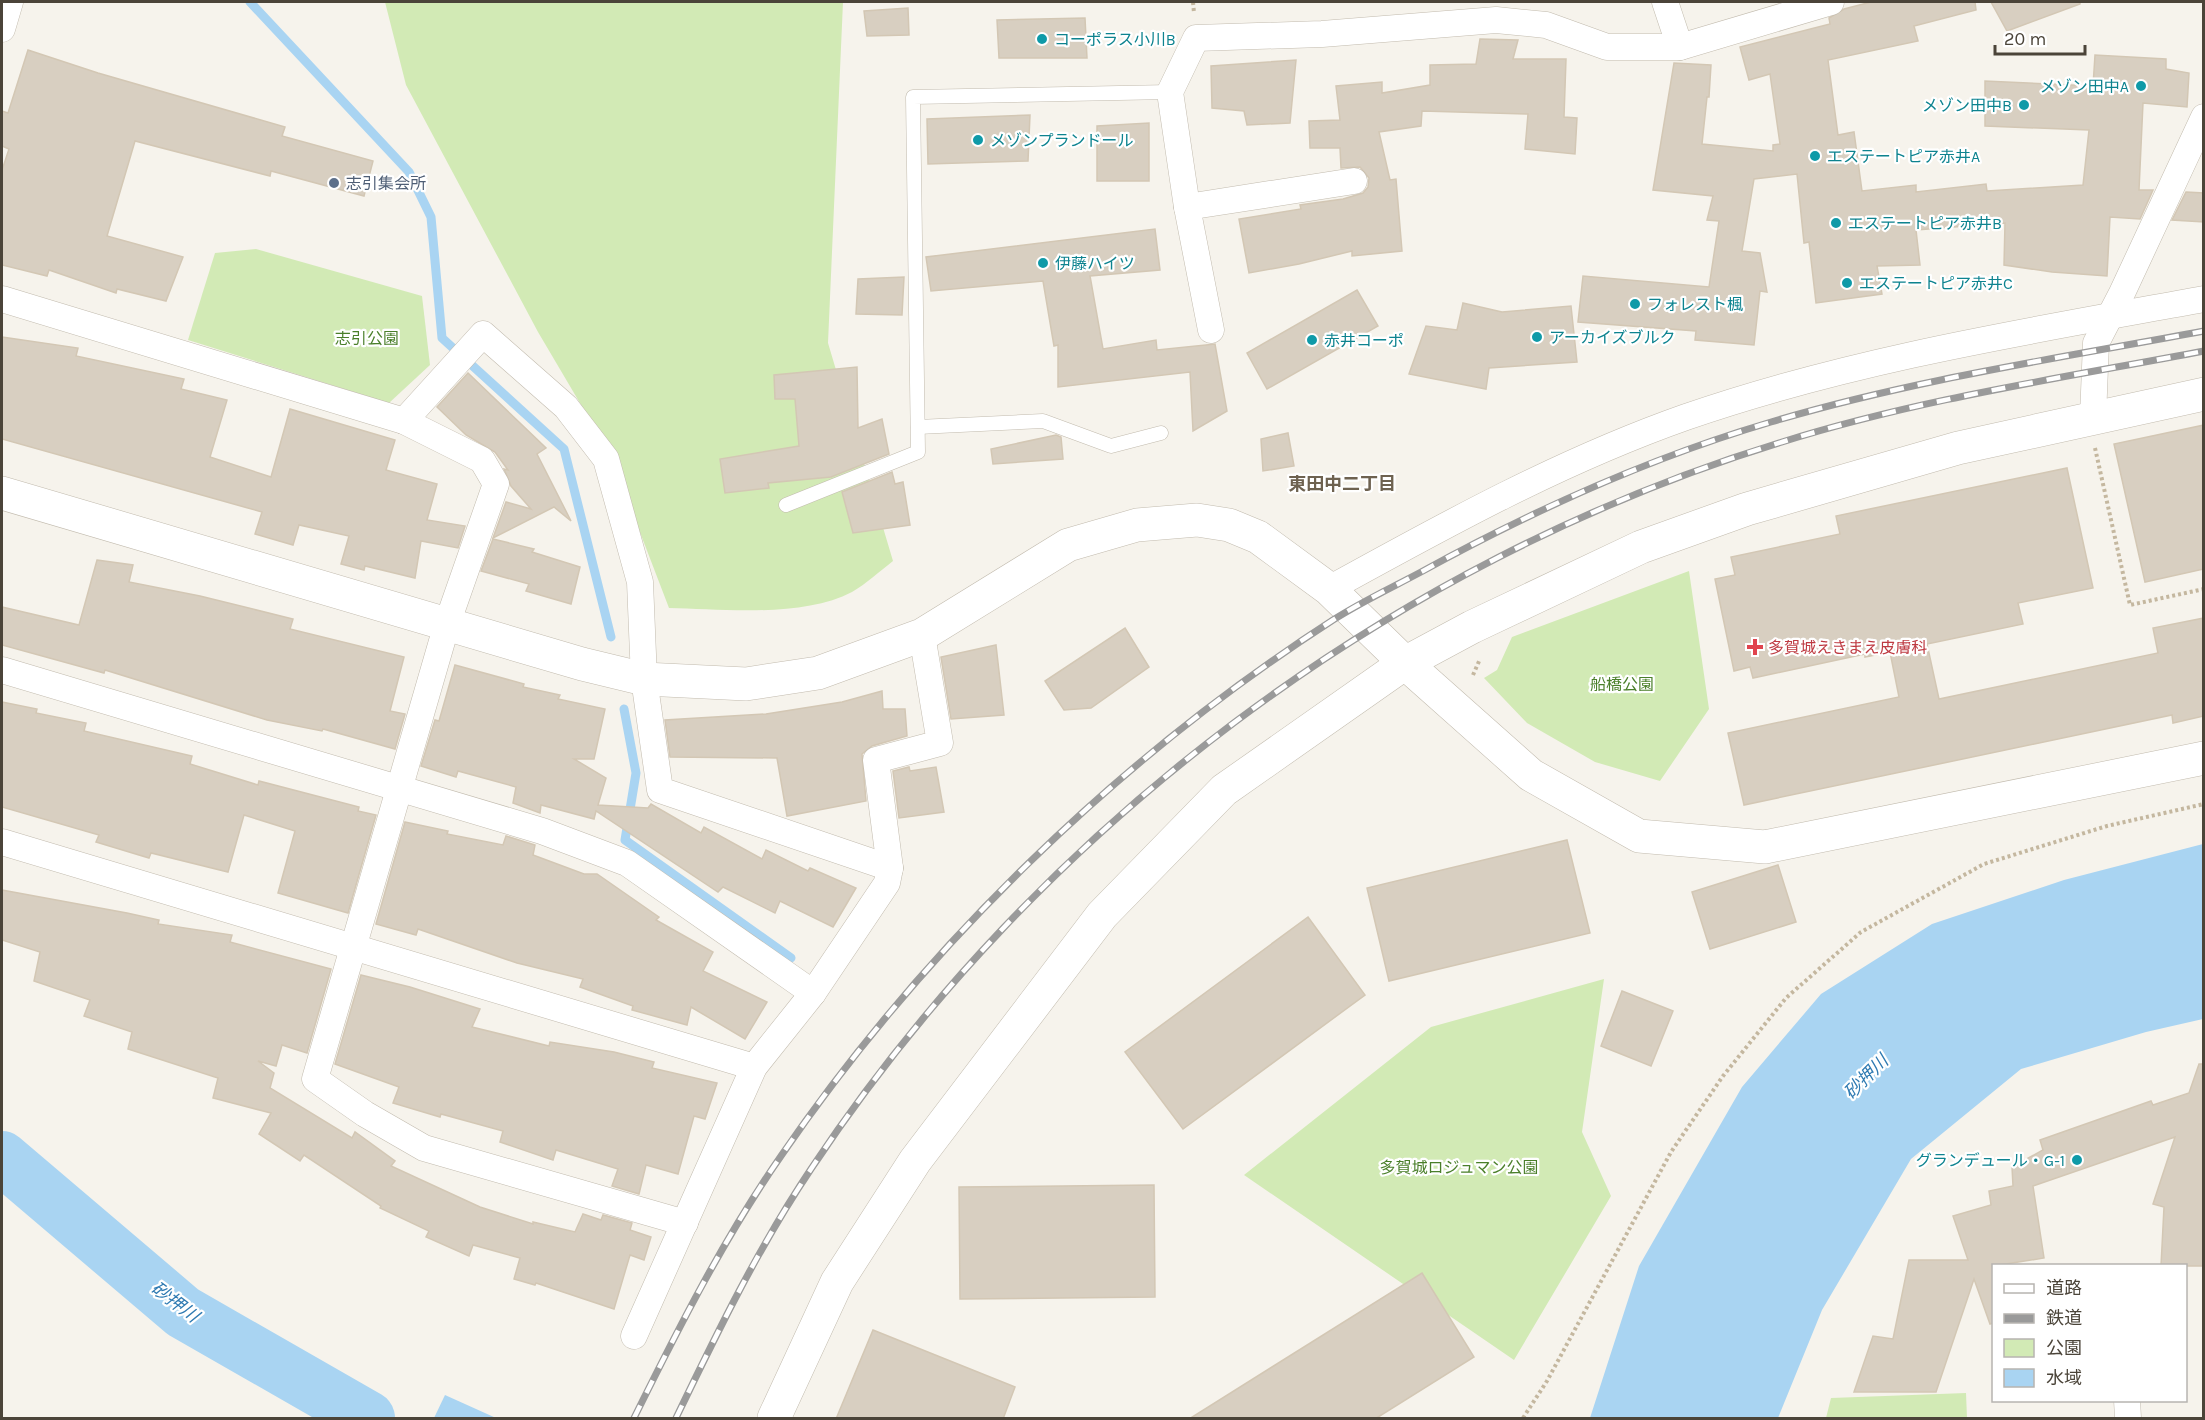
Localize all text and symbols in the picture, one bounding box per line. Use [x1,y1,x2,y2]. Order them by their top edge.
scale bar [1995,18,2085,56]
text: 20 m [2004,28,2046,50]
place label: コーポラス小川B [1054,30,1176,49]
marker: コーポラス小川B [1035,32,1049,46]
place label: メゾン田中A [2040,77,2129,96]
marker: メゾン田中A [2134,79,2148,93]
place label: メゾン田中B [1922,96,2012,115]
marker: メゾン田中B [2017,98,2031,112]
place label: メゾンプランドール [990,131,1134,150]
marker: メゾンプランドール [971,133,985,147]
place label: エステートピア赤井A [1827,147,1980,166]
marker: エステートピア赤井A [1808,149,1822,163]
place label: 志引集会所 [346,174,426,193]
marker: 志引集会所 [327,176,341,190]
place label: エステートピア赤井B [1848,214,2002,233]
marker: エステートピア赤井B [1829,216,1843,230]
place label: 伊藤ハイツ [1055,254,1135,273]
marker: 伊藤ハイツ [1036,256,1050,270]
place label: エステートピア赤井C [1859,274,2013,293]
marker: エステートピア赤井C [1840,276,1854,290]
place label: フォレスト楓 [1647,295,1743,314]
marker: フォレスト楓 [1628,297,1642,311]
place label: アーカイズブルク [1549,328,1676,347]
park label: 志引公園 [335,329,399,348]
marker: アーカイズブルク [1530,330,1544,344]
place label: 赤井コーポ [1324,331,1404,350]
marker: 赤井コーポ [1305,333,1319,347]
district label: 東田中二丁目 [1288,473,1396,495]
marker: 多賀城えきまえ皮膚科 [1746,638,1764,656]
place label: 多賀城えきまえ皮膚科 [1768,638,1928,657]
park label: 船橋公園 [1590,675,1654,694]
water label: 砂押川 [1839,1049,1894,1104]
place label: グランデュール・G-1 [1916,1151,2065,1170]
marker: グランデュール・G-1 [2070,1153,2084,1167]
park label: 多賀城ロジュマン公園 [1380,1158,1538,1177]
legend [1992,1264,2187,1402]
water label: 砂押川 [147,1277,205,1328]
text: 道路 [2046,1277,2082,1299]
text: 鉄道 [2046,1307,2082,1329]
text: 公園 [2046,1337,2082,1359]
text: 水域 [2046,1367,2082,1389]

